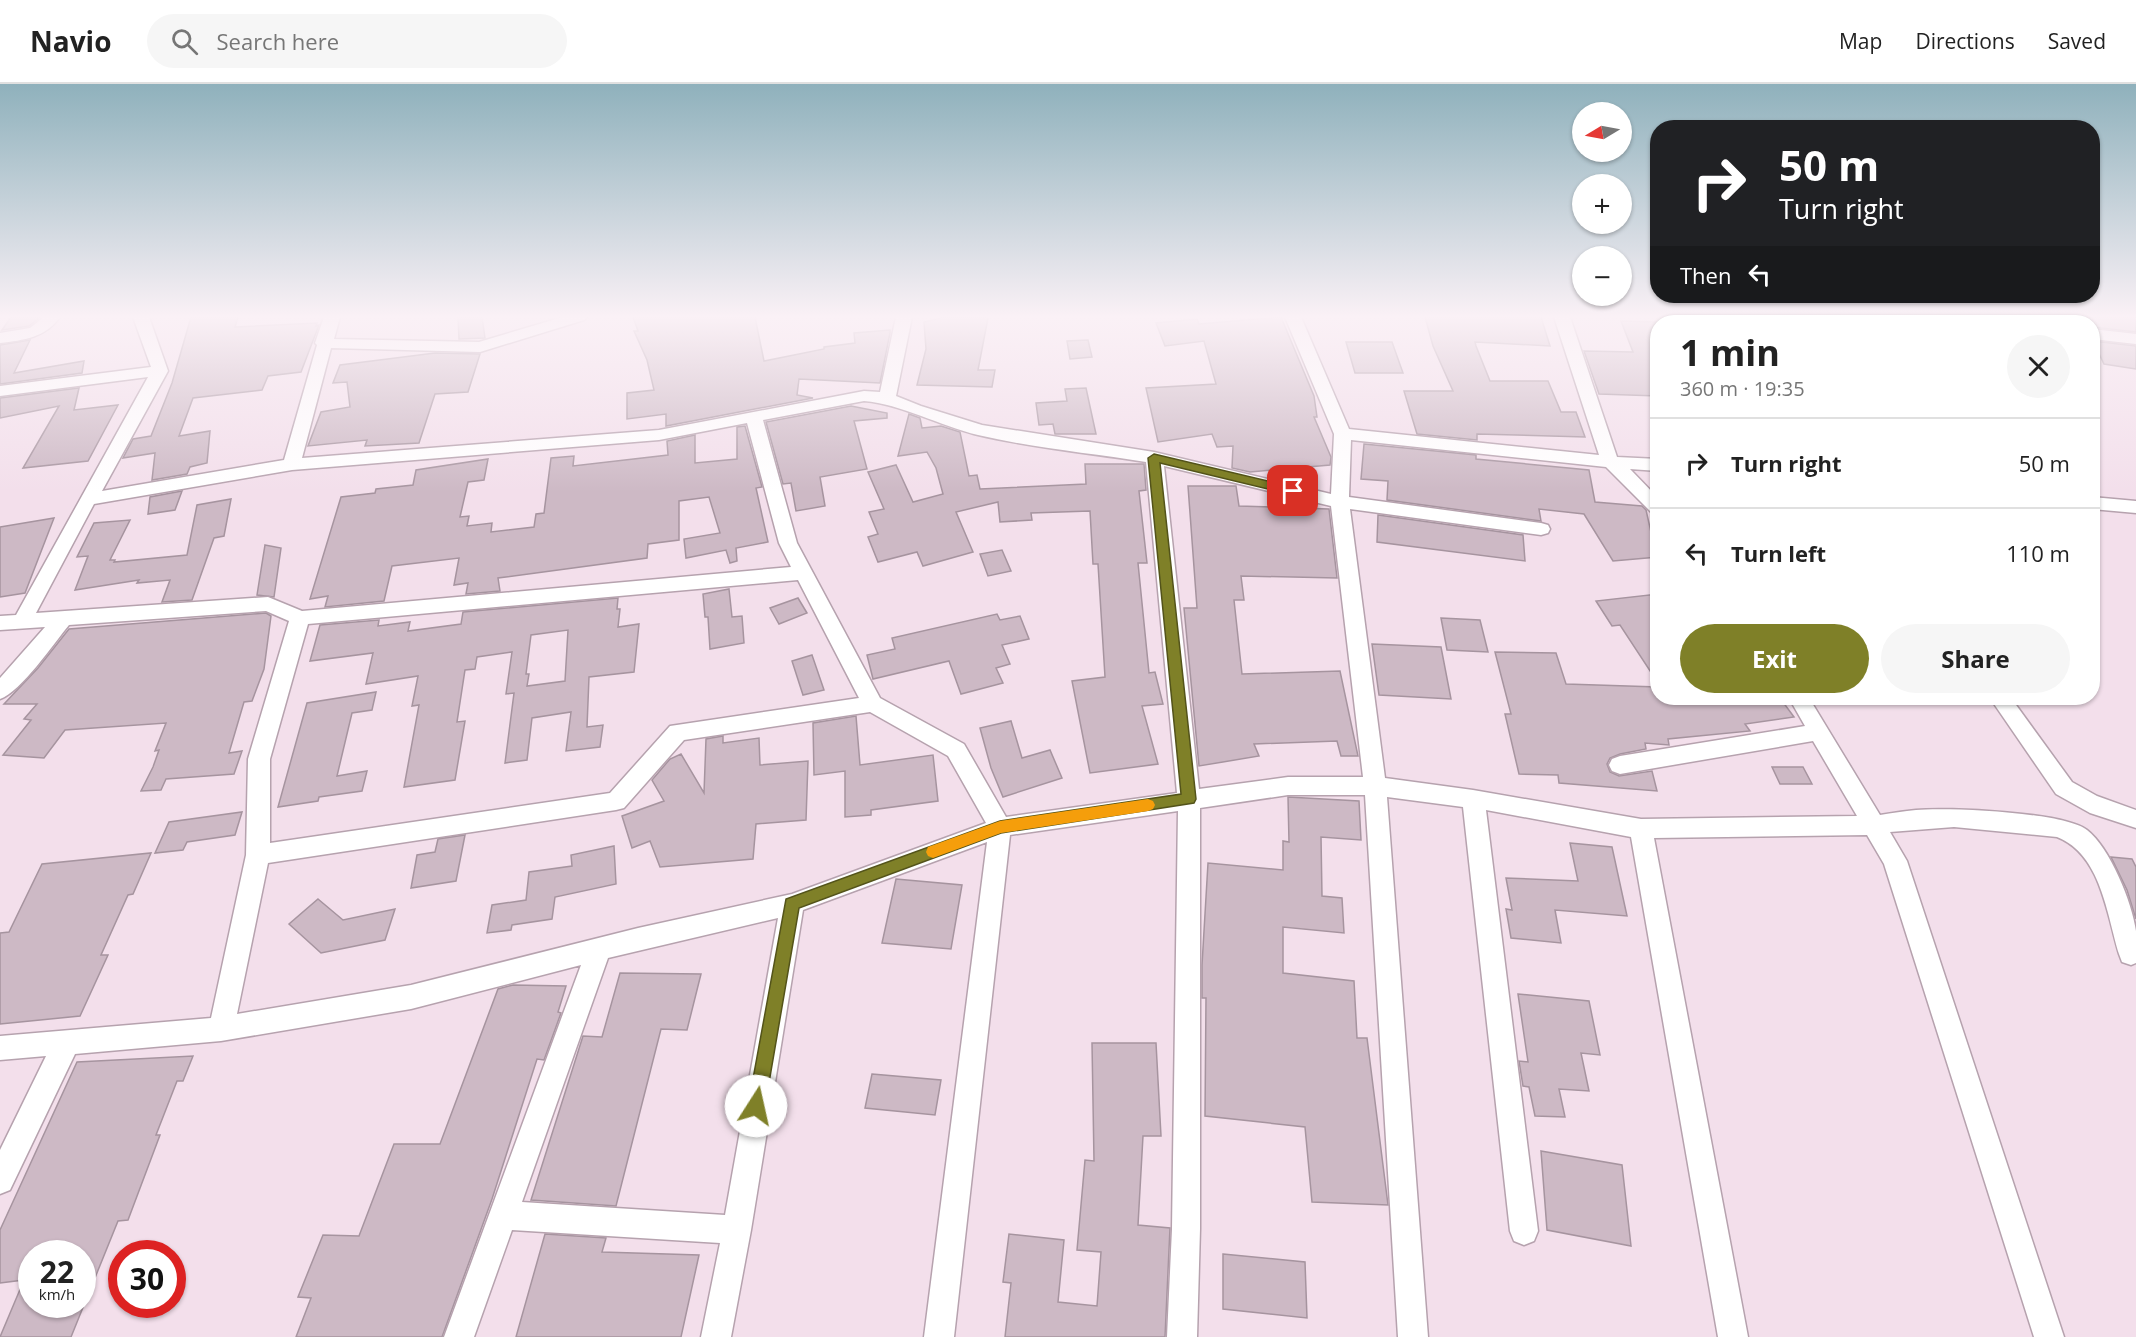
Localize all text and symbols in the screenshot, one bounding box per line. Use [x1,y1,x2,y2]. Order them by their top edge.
search box [147,14,567,68]
text: Navio [30,22,111,60]
icon: search [168,25,201,58]
text: Search here [216,26,339,56]
text: Map [1839,27,1882,55]
text: Directions [1915,27,2015,55]
text: Saved [2048,27,2106,55]
north arrow [1572,102,1632,162]
map controls [1572,102,1632,306]
text: 50 m [1779,136,1879,193]
icon: right [1680,144,1758,222]
button: + [1572,174,1632,234]
text: Turn right [1779,190,1904,227]
button: − [1572,246,1632,306]
icon: left [1743,258,1776,291]
text: Then [1680,260,1731,290]
text: 1 min [1680,328,1780,377]
button: close [2007,335,2070,398]
text: 360 m · 19:35 [1680,375,1805,402]
icon: right [1680,447,1713,480]
text: Turn right [1731,448,1842,478]
text: 50 m [2019,448,2070,478]
pin [1267,465,1318,516]
icon: arrive [1276,474,1309,507]
icon: left [1680,537,1713,570]
text: Turn left [1731,538,1826,568]
text: 110 m [2006,538,2070,568]
button: Exit [1680,624,1869,693]
button: Share [1881,624,2070,693]
position arrow [724,1074,788,1138]
speed limit sign: 30 [108,1240,186,1318]
text: 22 [40,1251,74,1292]
text: km/h [39,1284,75,1304]

